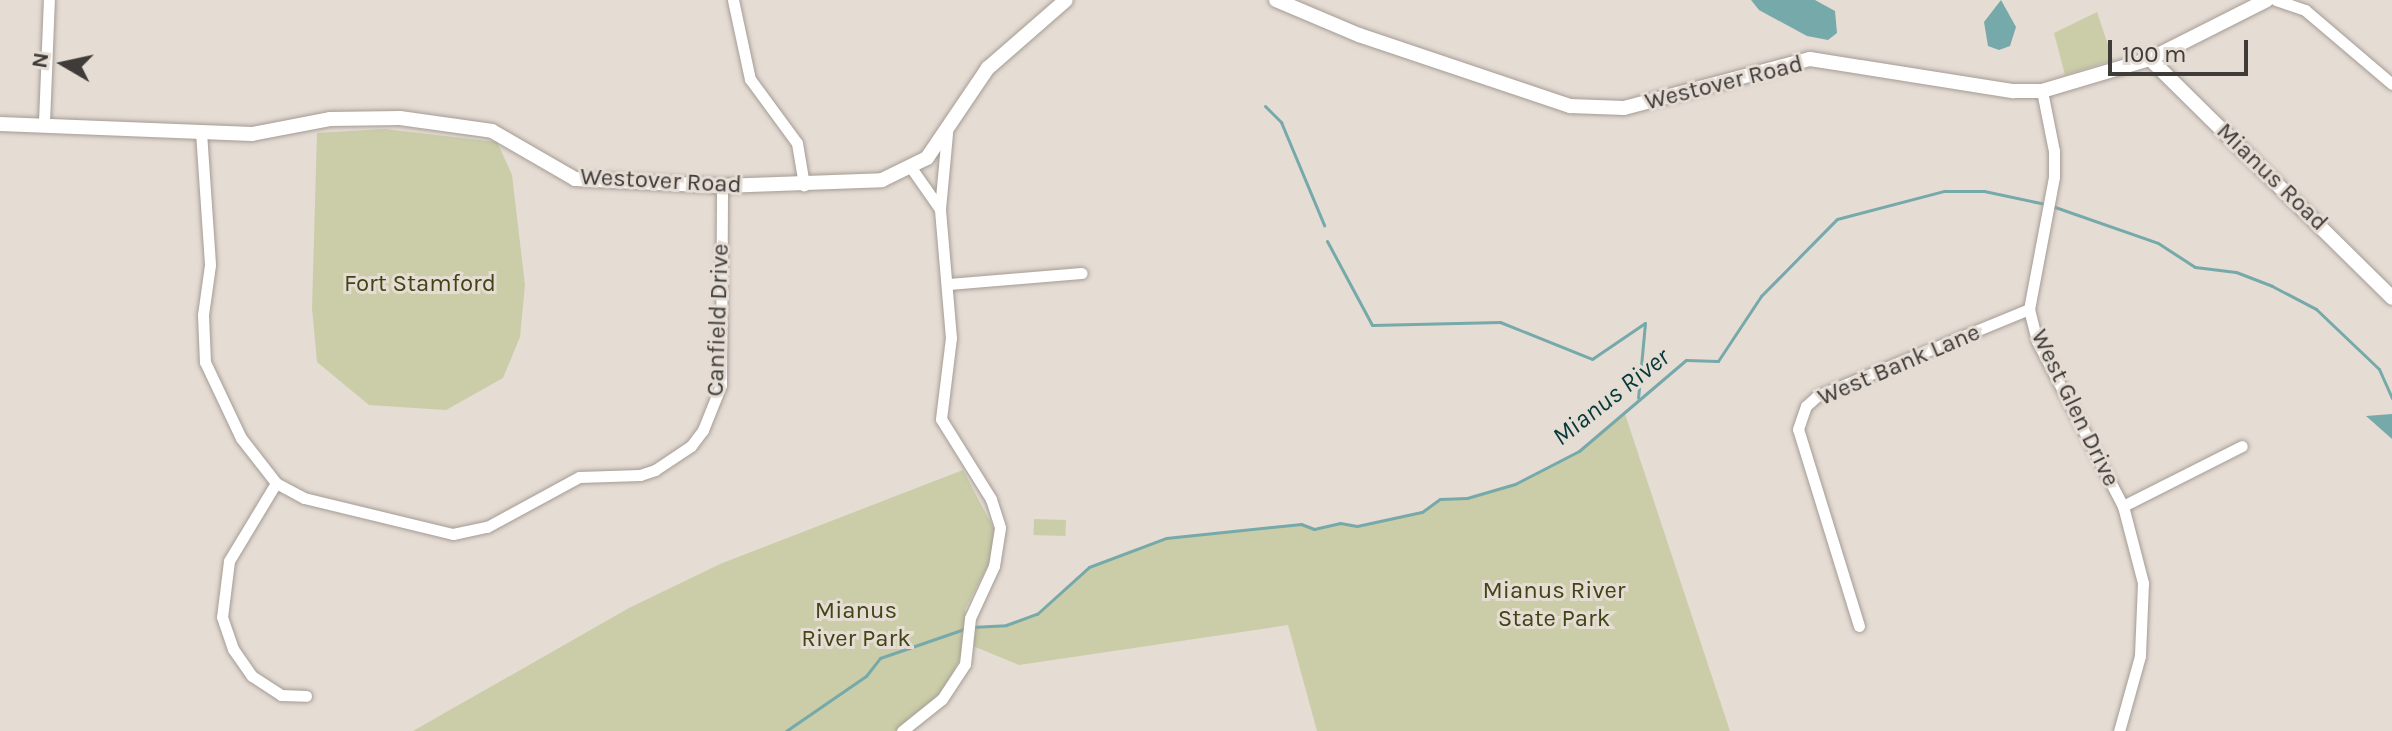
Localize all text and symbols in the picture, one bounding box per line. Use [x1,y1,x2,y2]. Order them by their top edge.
north arrow [24,24,104,104]
scale bar [2112,24,2252,74]
text: 100 m [2122,40,2187,68]
street label: Westover Road [1642,49,1806,117]
text: N [26,50,54,70]
street label: Mianus Road [2210,117,2334,237]
street label: Westover Road [579,162,743,200]
street label: Canfield Drive [701,243,735,397]
park label: Fort Stamford [344,270,496,298]
street label: West Bank Lane [1814,318,1984,412]
street label: West Glen Drive [2025,325,2125,491]
water label: Mianus River [1546,342,1676,452]
park label: Mianus River State Park [1483,577,1625,633]
park label: Mianus River Park [801,597,911,653]

